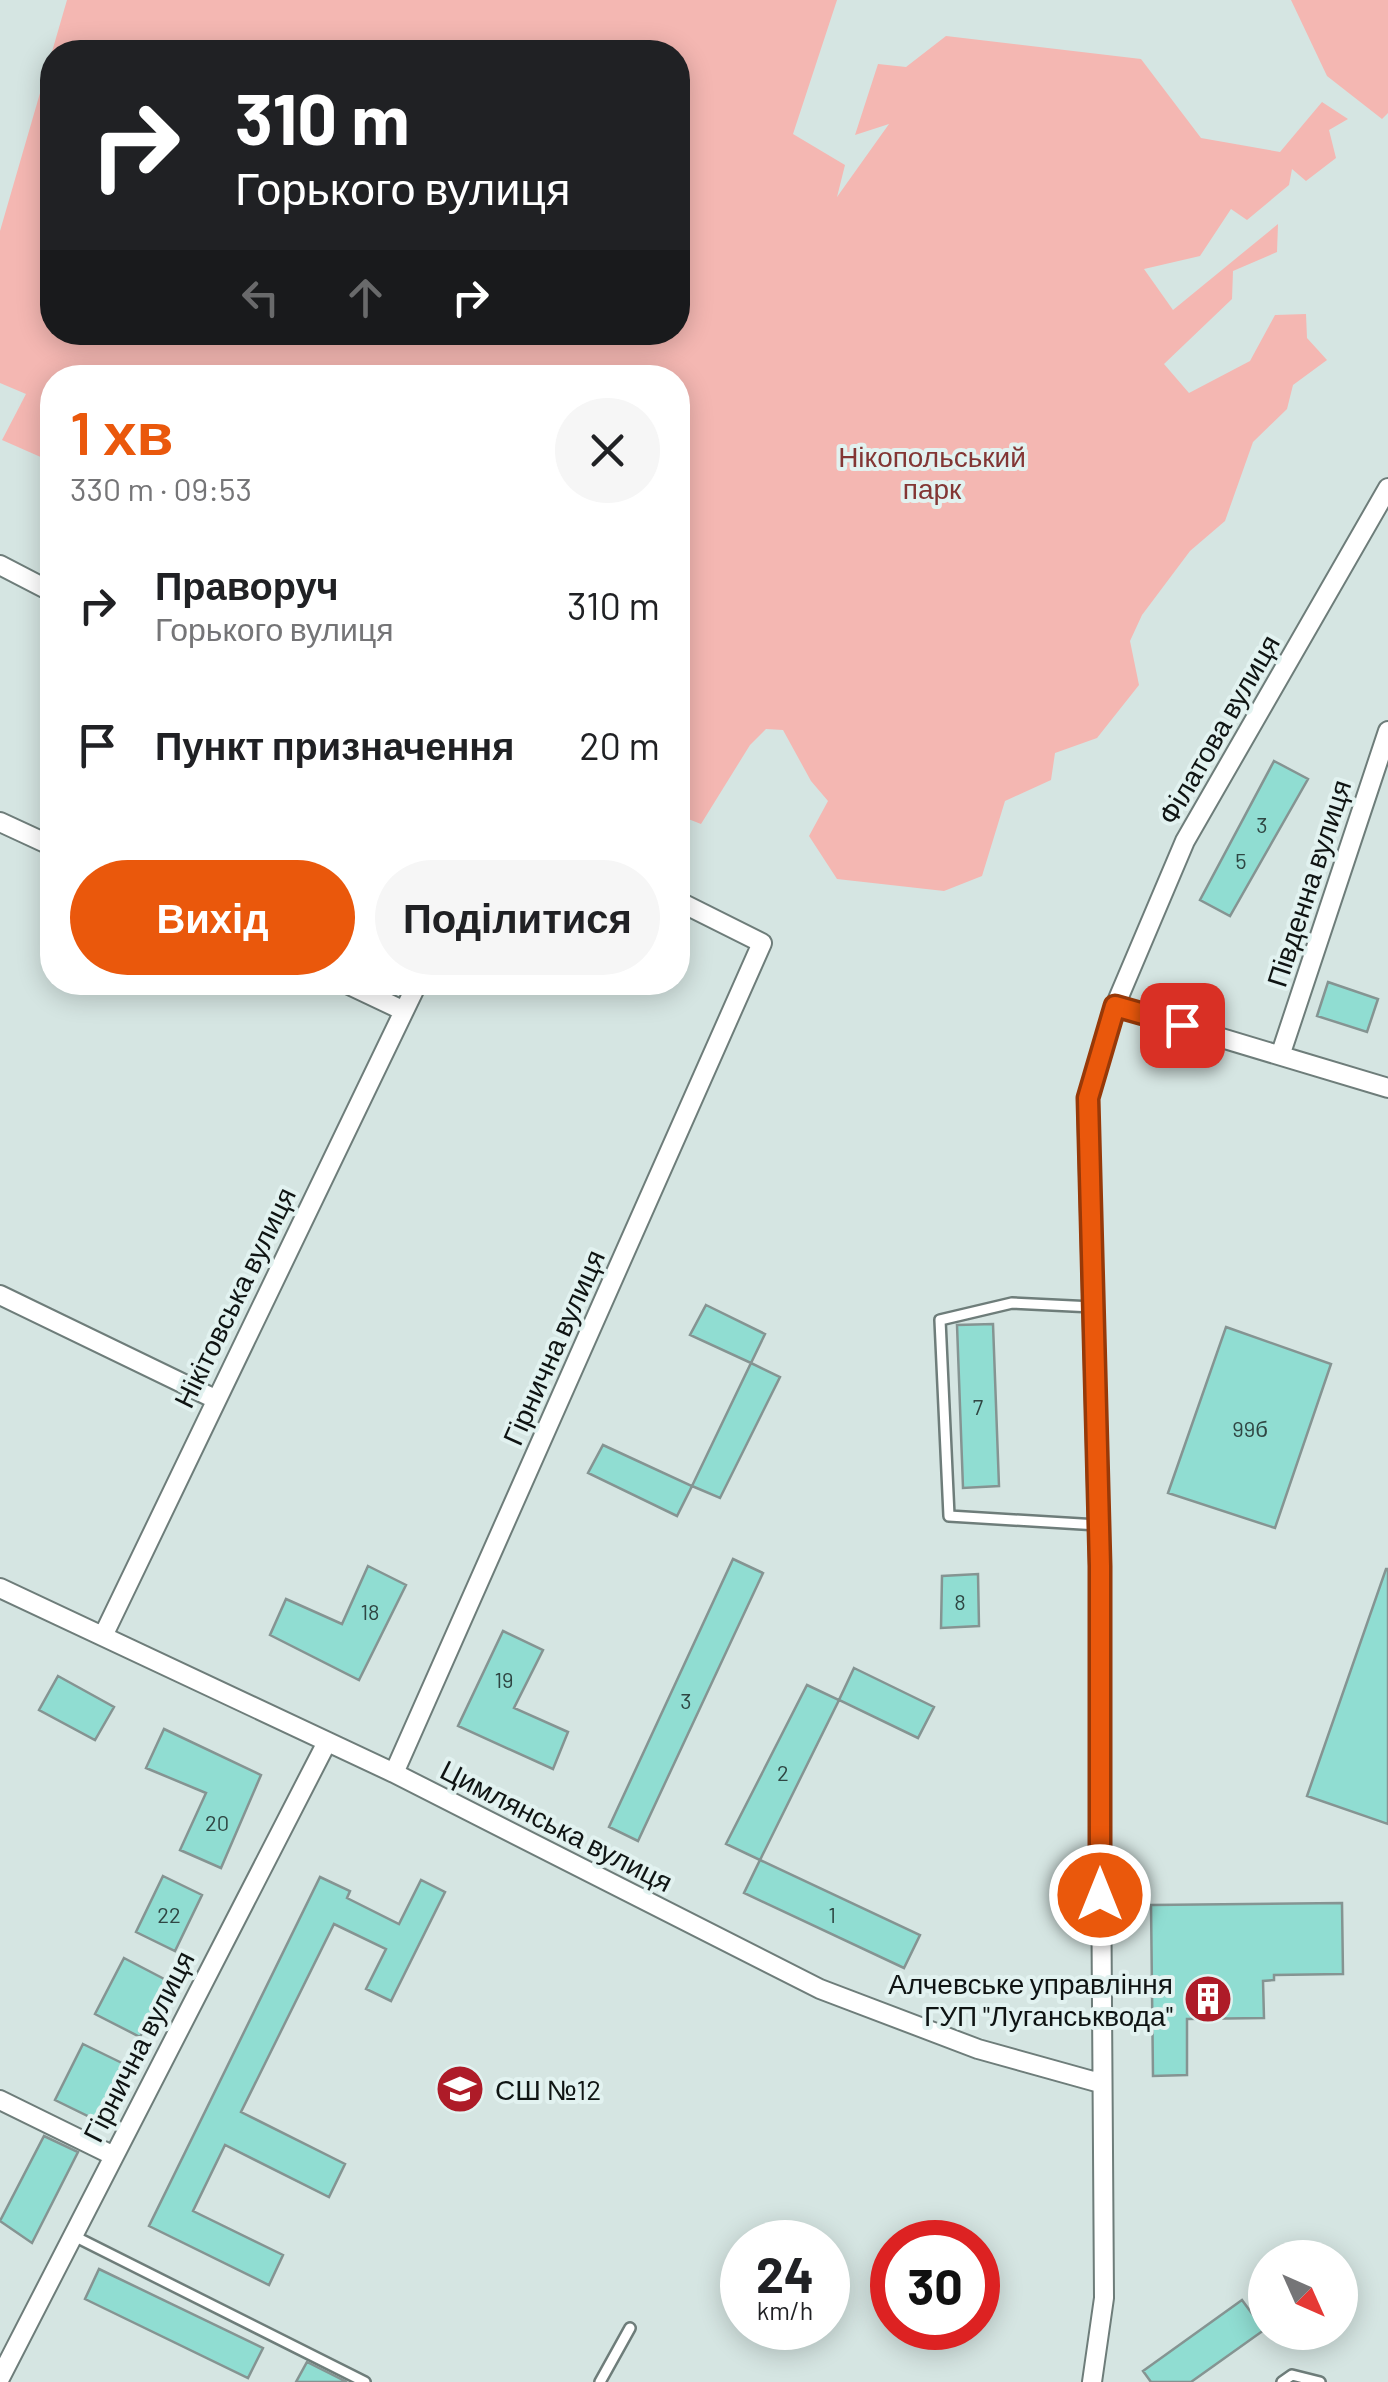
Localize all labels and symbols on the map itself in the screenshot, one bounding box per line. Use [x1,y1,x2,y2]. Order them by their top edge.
park label: Нікопольський парк [838,439,1026,505]
street label: Філатова вулиця [1150,628,1286,830]
street label: Південна вулиця [1258,775,1358,991]
house number: 3 [1256,811,1268,837]
house number: 5 [1235,847,1247,873]
pin [1140,983,1225,1068]
street label: Нікітовська вулиця [166,1181,302,1413]
street label: Гірнична вулиця [495,1244,611,1450]
house number: 7 [973,1393,983,1419]
house number: 99б [1232,1415,1268,1441]
house number: 8 [954,1588,966,1614]
house number: 18 [360,1598,380,1624]
house number: 19 [494,1666,514,1692]
house number: 3 [680,1687,692,1713]
street label: Цимлянська вулиця [435,1752,679,1898]
house number: 2 [777,1759,789,1785]
house number: 20 [205,1809,229,1835]
position arrow [1048,1843,1152,1947]
house number: 22 [157,1901,181,1927]
house number: 1 [828,1901,836,1927]
street label: Гірнична вулиця [75,1945,201,2147]
place label: Алчевське управління ГУП "Луганськвода" [888,1966,1173,2032]
building icon: Алчевське управління ГУП "Луганськвода" [1182,1973,1234,2025]
school or university icon: СШ №12 [434,2063,486,2115]
place label: СШ №12 [495,2072,601,2106]
speed limit sign: 30 [870,2220,1000,2350]
north arrow [1248,2240,1358,2350]

